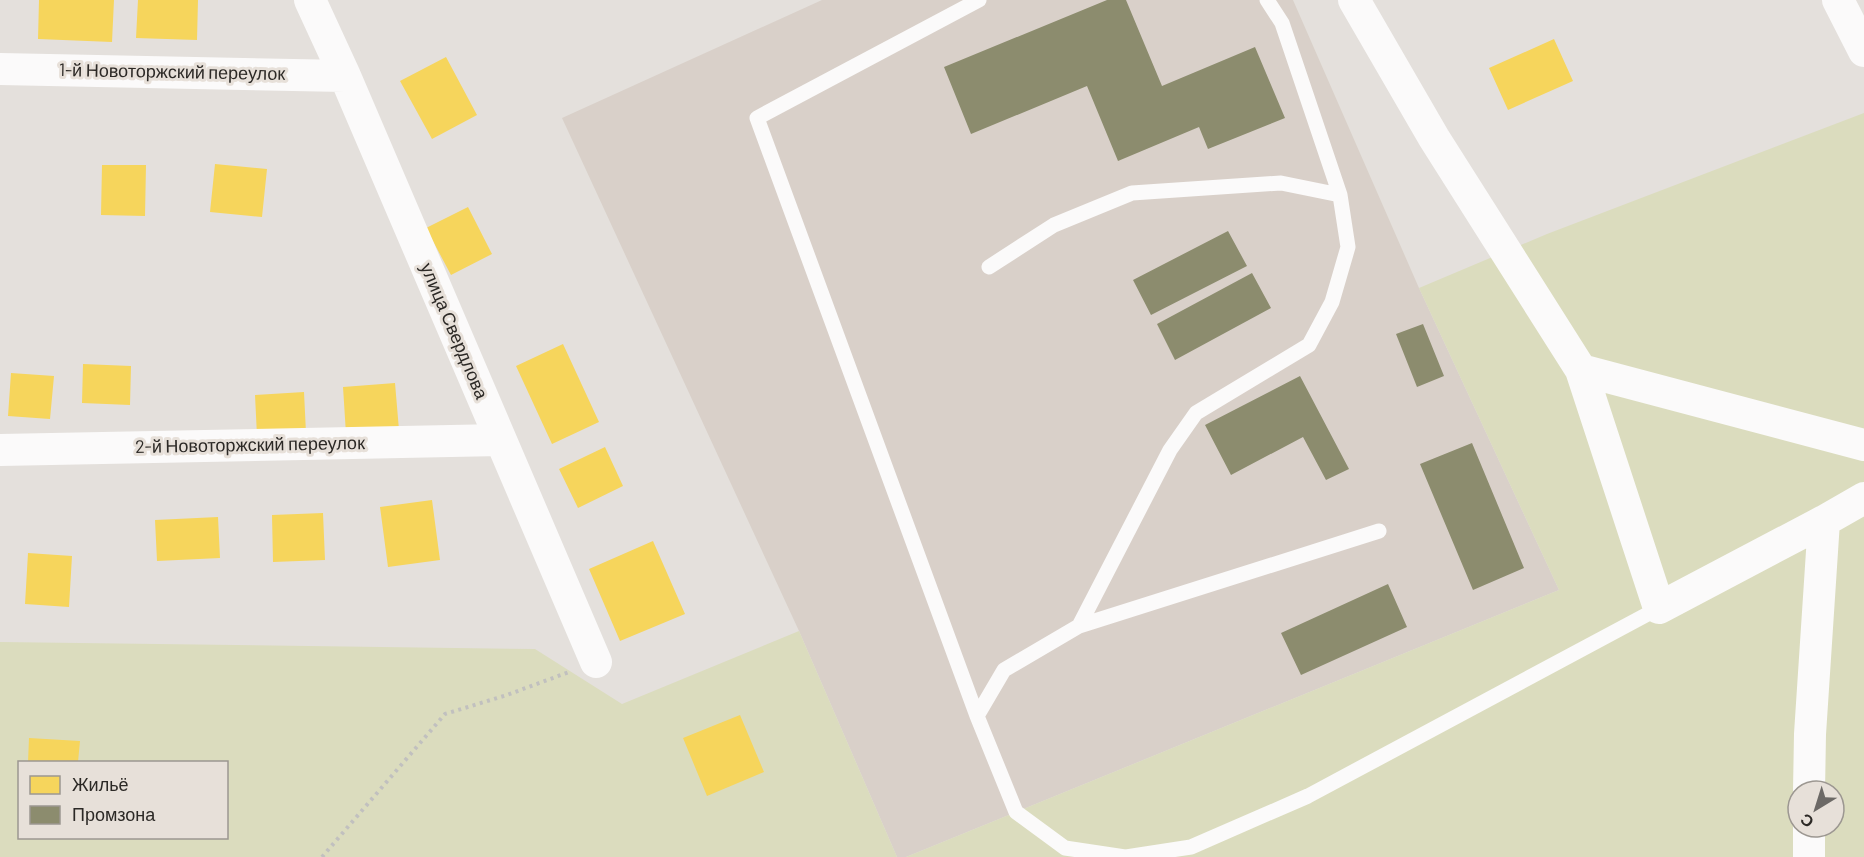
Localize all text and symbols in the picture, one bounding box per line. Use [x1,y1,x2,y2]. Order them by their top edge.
street label: 1-й Новоторжский переулок [59,58,286,84]
street label: улица Свердлова [416,259,494,403]
street label: 2-й Новоторжский переулок [135,431,365,457]
legend [18,761,228,839]
text: Жильё [72,773,129,795]
north arrow [1786,779,1846,839]
text: Промзона [72,803,156,825]
text: С [1796,810,1817,832]

